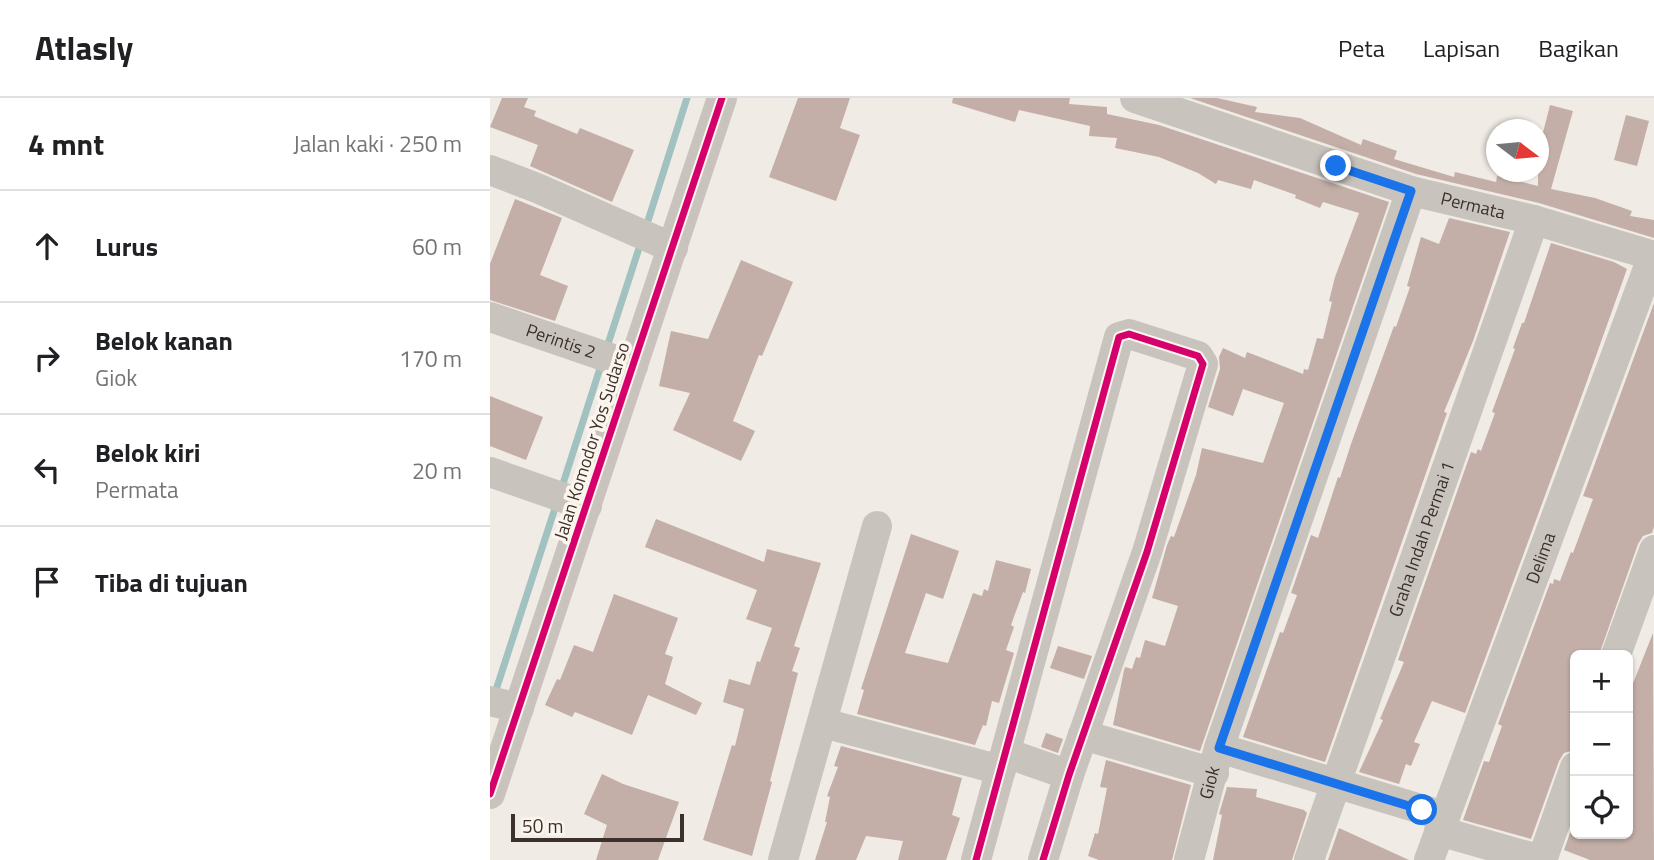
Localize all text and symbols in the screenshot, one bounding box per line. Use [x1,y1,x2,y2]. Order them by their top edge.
text: Atlasly [35,23,133,73]
text: Peta [1338,30,1385,66]
text: Lapisan [1423,30,1500,66]
text: Bagikan [1538,30,1619,66]
north arrow [1486,119,1549,182]
text: 4 mnt [28,121,104,167]
text: Jalan kaki · 250 m [293,126,462,161]
route end [1320,150,1351,181]
street label: Permata [1438,185,1508,226]
icon: ahead [28,227,66,265]
text: Lurus [95,227,158,266]
text: 60 m [412,229,462,264]
street label: Perintis 2 [523,316,600,365]
text: Belok kanan [95,321,233,360]
street label: Jalan Komodor Yos Sudarso [547,338,636,543]
icon: right [28,339,66,377]
text: 170 m [399,341,462,376]
text: Giok [95,360,137,395]
text: Belok kiri [95,433,201,472]
icon: left [28,451,66,489]
text: 20 m [412,453,462,488]
street label: Graha Indah Permai 1 [1381,458,1461,621]
text: Permata [95,472,178,507]
street label: Delima [1518,528,1562,587]
icon: arrive [28,563,66,601]
text: Tiba di tujuan [95,563,248,602]
map controls [1570,650,1633,839]
button: + [1570,650,1633,713]
button: − [1570,713,1633,776]
street label: Giok [1192,763,1227,802]
button: locate [1570,776,1633,839]
route start [1406,794,1437,825]
scale bar [511,811,684,843]
text: 50 m [522,811,563,840]

